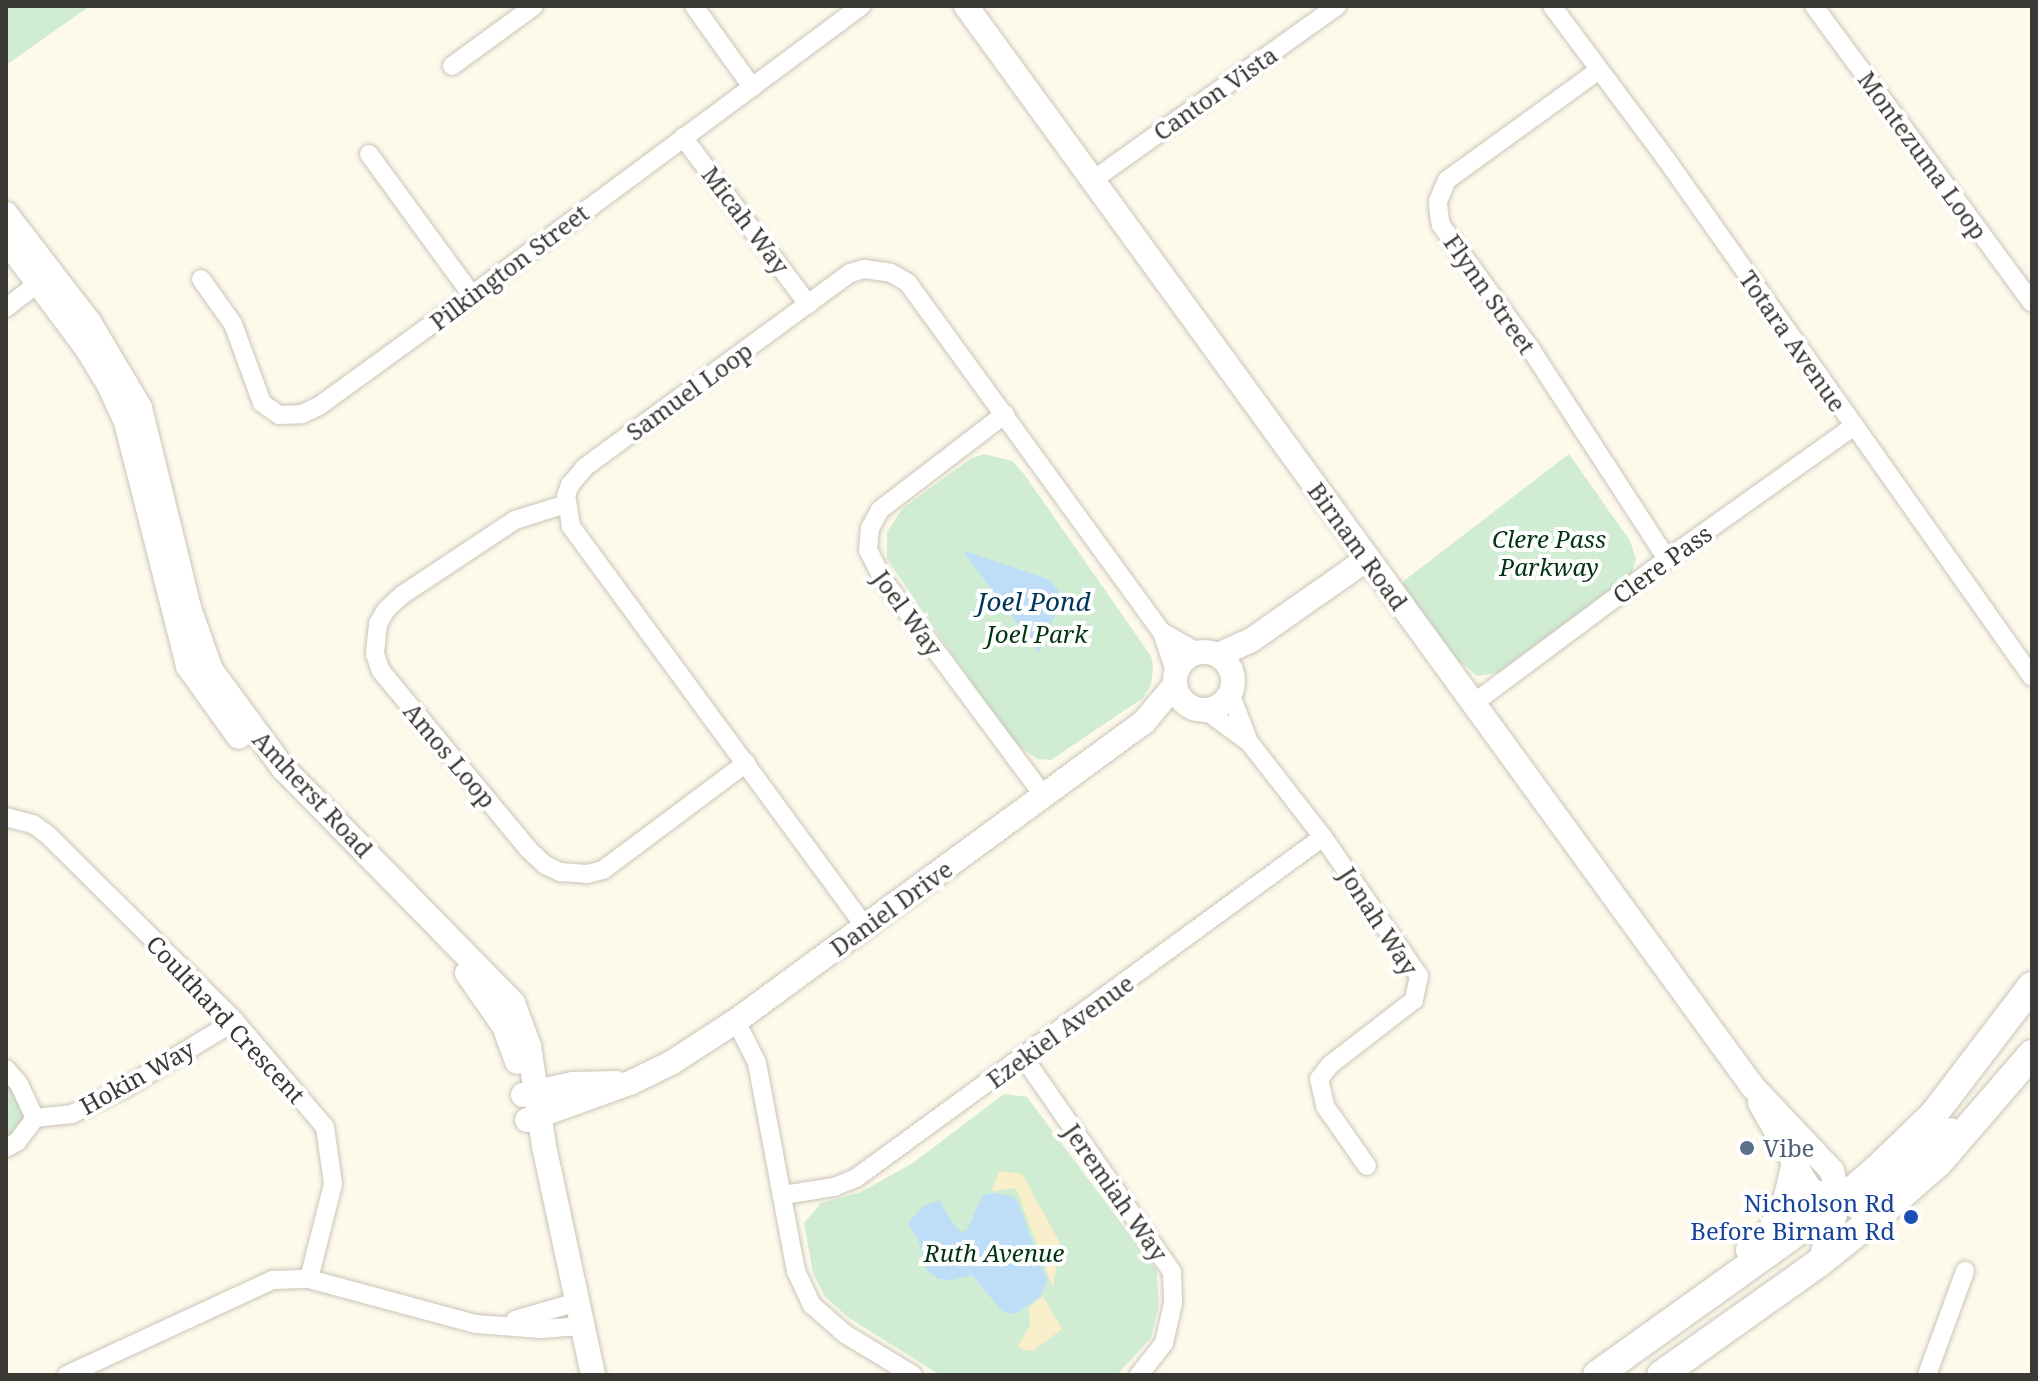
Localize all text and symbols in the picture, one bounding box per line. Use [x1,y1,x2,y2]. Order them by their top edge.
street label: Canton Vista [1148,40,1282,146]
street label: Montezuma Loop [1852,65,1994,245]
street label: Micah Way [696,161,796,279]
street label: Pilkington Street [424,198,594,336]
street label: Flynn Street [1438,229,1542,359]
street label: Totara Avenue [1734,265,1852,417]
street label: Samuel Loop [621,336,757,446]
street label: Birnam Road [1302,477,1414,615]
street label: Clere Pass [1607,519,1717,609]
park label: Clere Pass Parkway [1492,525,1606,581]
street label: Joel Way [867,564,949,662]
water label: Joel Pond [977,586,1091,618]
park label: Joel Park [986,620,1088,648]
street label: Amos Loop [398,697,502,813]
street label: Amherst Road [247,725,379,863]
street label: Daniel Drive [824,854,958,962]
street label: Jonah Way [1333,862,1425,980]
street label: Coulthard Crescent [141,929,311,1109]
street label: Ezekiel Avenue [981,968,1139,1094]
street label: Hokin Way [75,1034,199,1120]
street label: Jeremiah Way [1058,1118,1174,1266]
place label: Vibe [1763,1134,1814,1162]
marker: Vibe [1738,1139,1756,1157]
place label: Nicholson Rd Before Birnam Rd [1690,1189,1895,1245]
marker: Nicholson Rd Before Birnam Rd [1902,1208,1920,1226]
park label: Ruth Avenue [924,1239,1064,1267]

